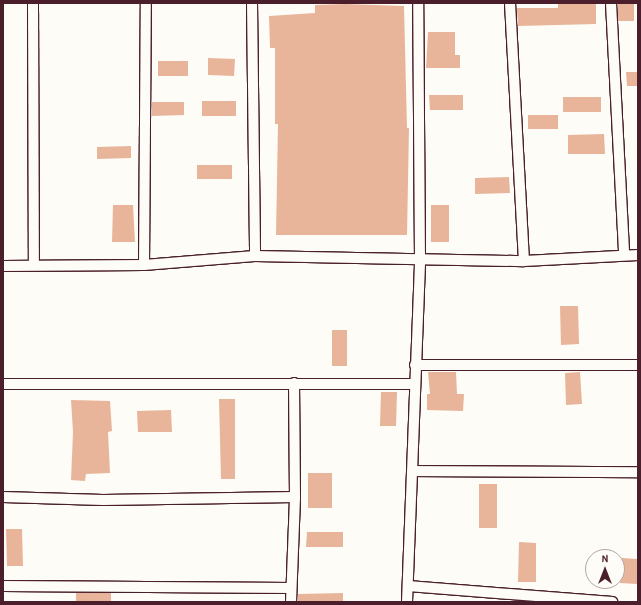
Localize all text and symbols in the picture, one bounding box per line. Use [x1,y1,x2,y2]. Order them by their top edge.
north arrow [585,549,625,589]
text: N [602,551,608,565]

